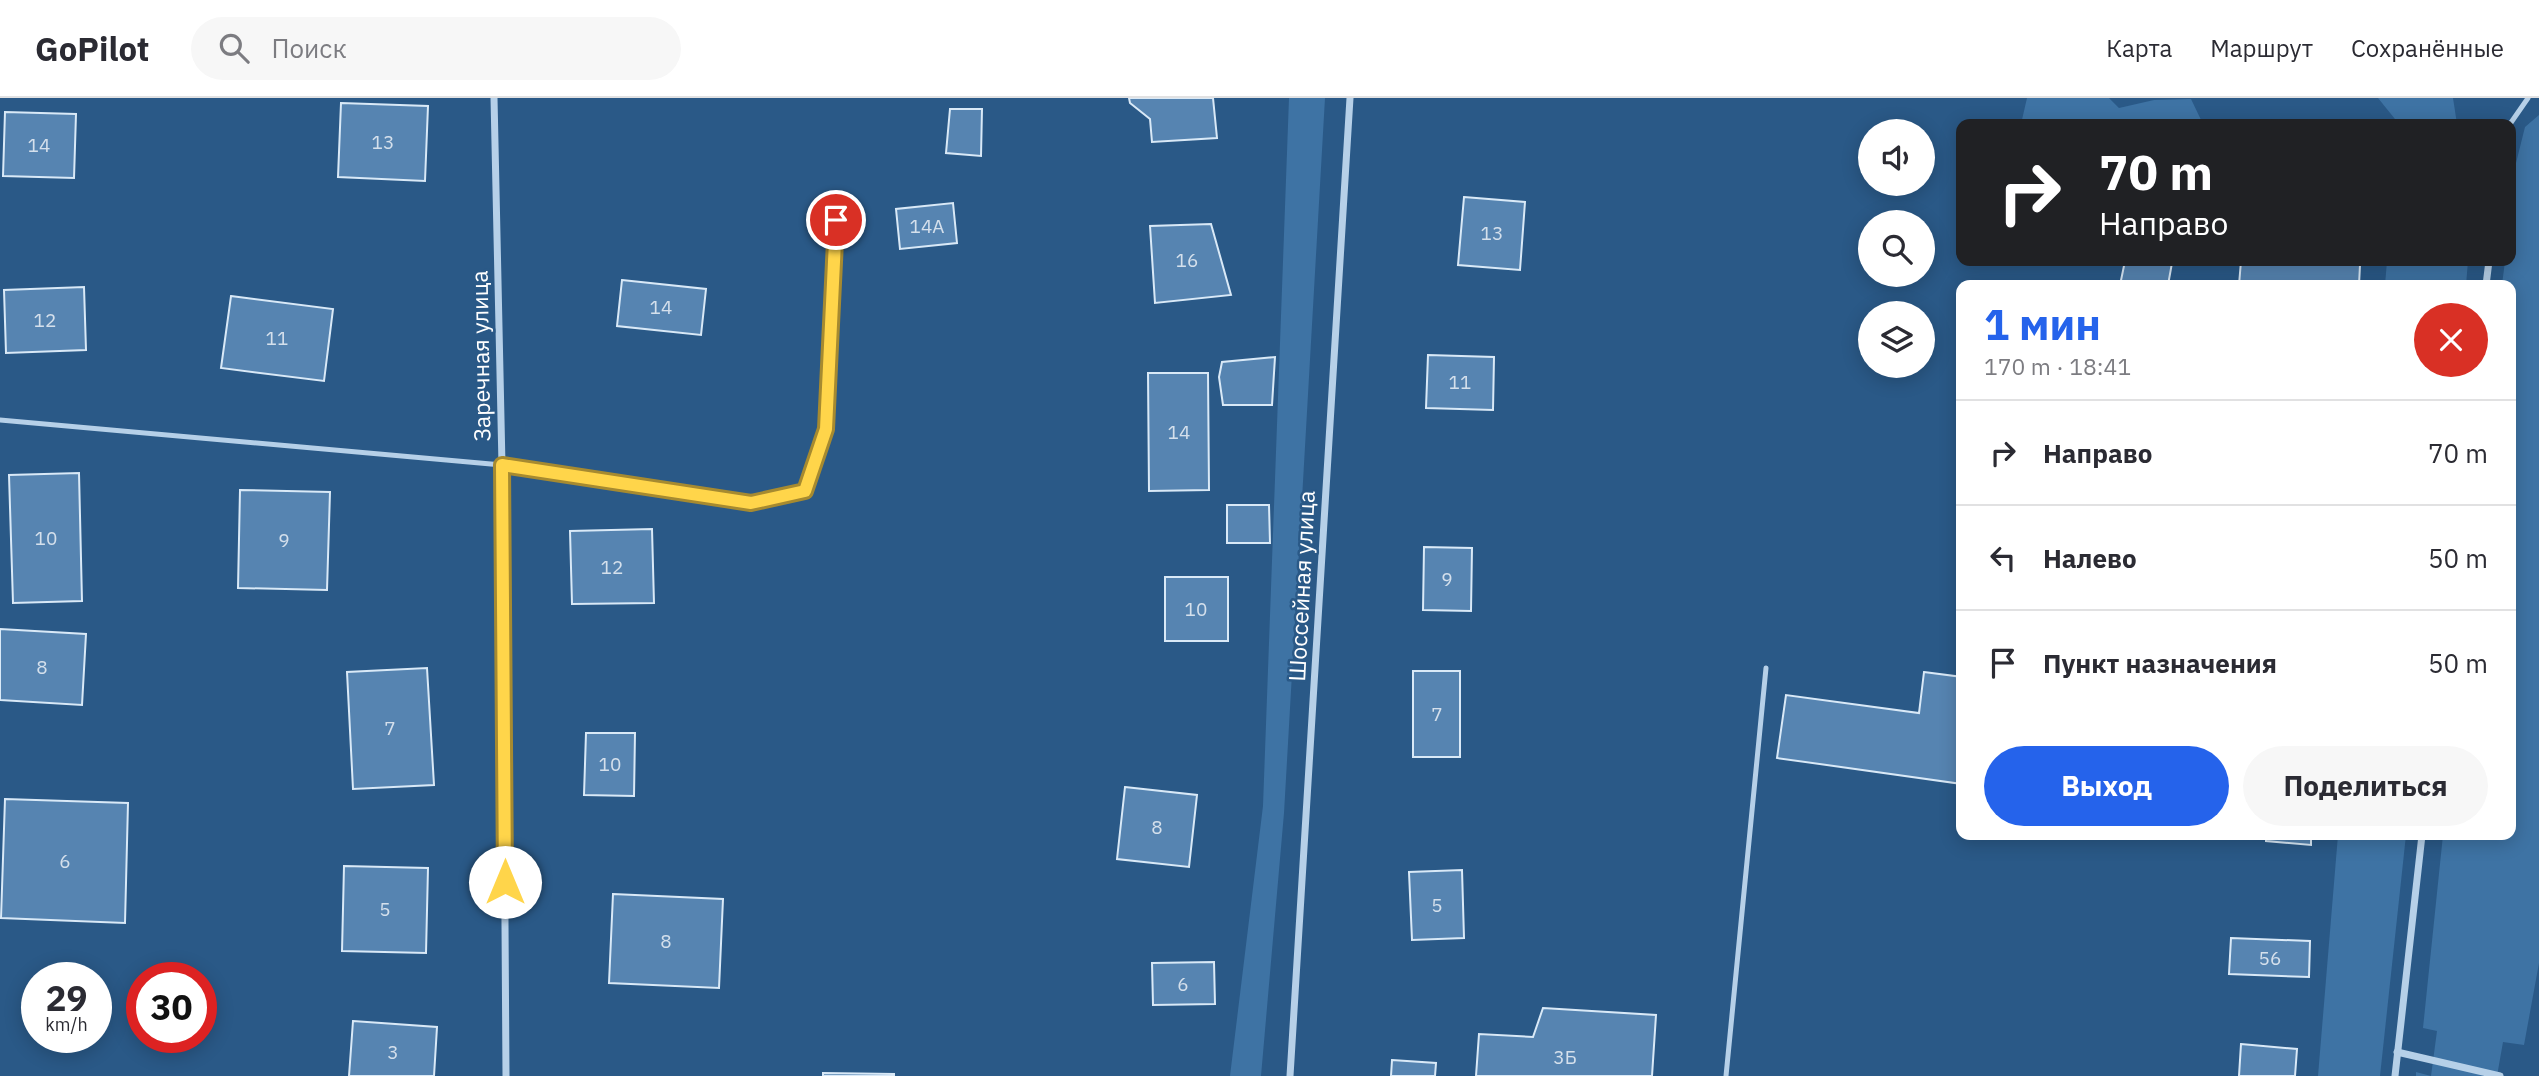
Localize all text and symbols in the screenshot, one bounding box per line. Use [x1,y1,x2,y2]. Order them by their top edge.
search box [191,17,681,80]
text: GoPilot [35,27,149,70]
icon: search [215,29,253,67]
text: Поиск [271,31,347,65]
text: Карта [2106,32,2172,64]
text: Маршрут [2210,32,2313,64]
text: Сохранённые [2351,32,2504,64]
map controls [1858,119,1935,378]
button: sound [1858,119,1935,196]
house number: 13 [372,130,394,154]
house number: 14 [28,133,50,157]
text: 70 m [2099,140,2213,203]
icon: right [1984,147,2075,238]
pin [806,190,866,250]
icon: arrive [817,201,855,239]
text: Направо [2099,202,2228,244]
button: search [1858,210,1935,287]
house number: 14А [910,214,944,238]
house number: 13 [1481,221,1503,245]
house number: 16 [1176,248,1198,272]
street label: Заречная улица [464,270,496,442]
house number: 14 [650,295,672,319]
text: 1 мин [1984,297,2101,352]
button: layers [1858,301,1935,378]
button: close [2414,303,2488,377]
house number: 12 [34,308,56,332]
house number: 11 [266,326,288,350]
text: 170 m · 18:41 [1984,351,2131,381]
house number: 11 [1449,370,1471,394]
house number: 14 [1168,420,1190,444]
icon: right [1984,434,2022,472]
text: Направо [2043,436,2152,470]
text: 70 m [2428,436,2488,470]
street label: Шоссейная улица [1281,490,1321,682]
house number: 10 [35,526,57,550]
house number: 9 [278,528,290,552]
icon: left [1984,539,2022,577]
text: Налево [2043,541,2137,575]
text: 50 m [2428,541,2488,575]
house number: 12 [601,555,623,579]
house number: 9 [1441,567,1453,591]
house number: 10 [1185,597,1207,621]
icon: arrive [1984,644,2022,682]
text: Пункт назначения [2043,646,2277,680]
text: 50 m [2428,646,2488,680]
house number: 8 [36,655,48,679]
house number: 7 [1431,702,1443,726]
house number: 7 [384,716,396,740]
button: Выход [1984,746,2229,826]
button: Поделиться [2243,746,2488,826]
house number: 10 [599,752,621,776]
house number: 8 [1151,815,1163,839]
position arrow [468,845,542,919]
house number: 6 [59,849,71,873]
house number: 5 [1431,893,1443,917]
house number: 5 [379,897,391,921]
house number: 8 [660,929,672,953]
house number: 56 [2259,946,2281,970]
speed limit sign: 30 [126,962,217,1053]
house number: 6 [1177,972,1189,996]
text: 29 [45,975,88,1021]
text: km/h [45,1013,88,1036]
house number: 3 [387,1040,399,1064]
house number: 3Б [1553,1045,1577,1069]

